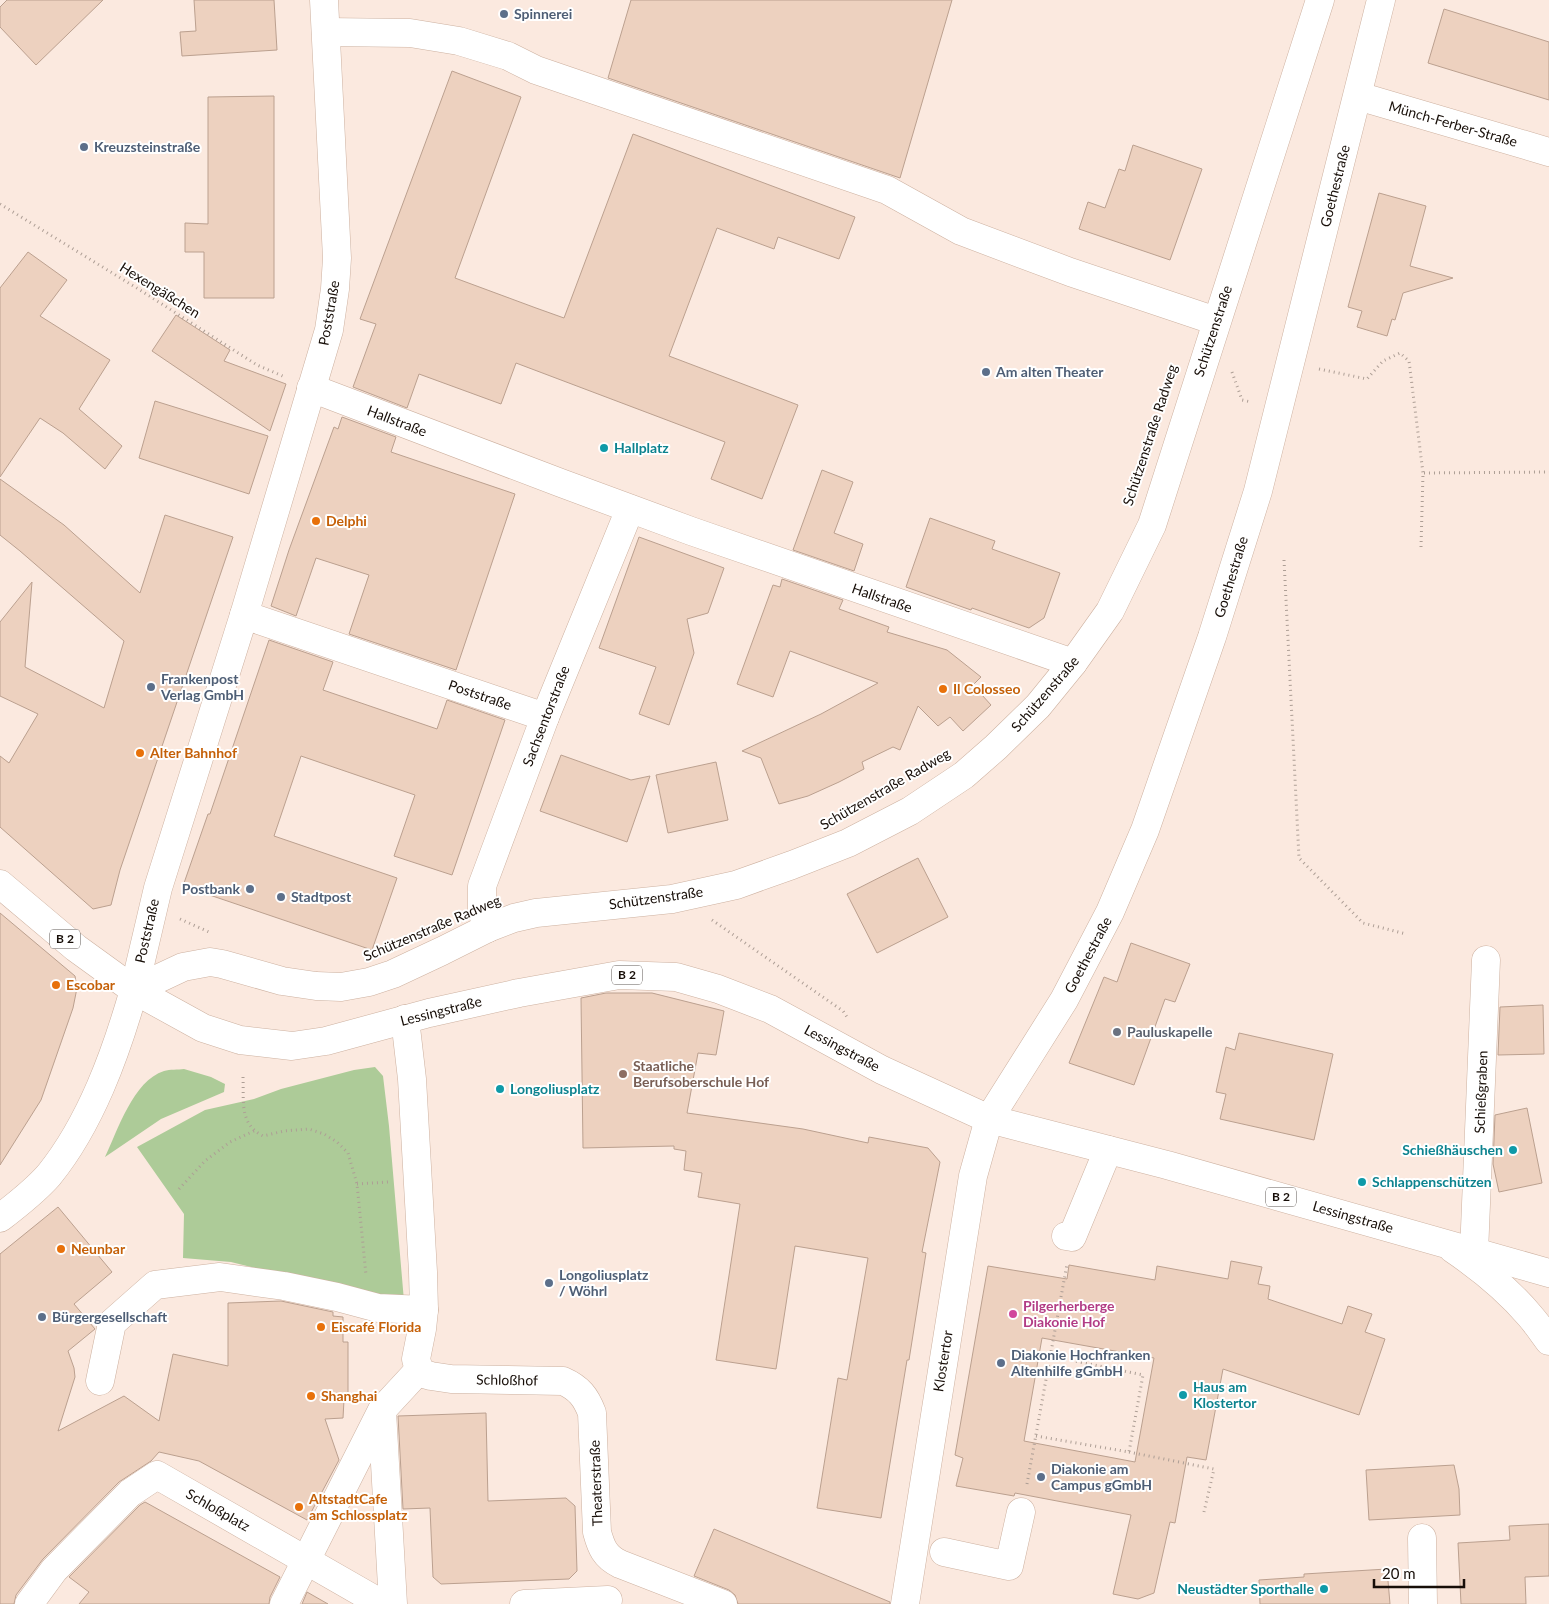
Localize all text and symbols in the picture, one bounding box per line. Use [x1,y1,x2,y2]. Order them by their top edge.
place label: Spinnerei [514,5,572,22]
marker: Spinnerei [498,8,510,20]
street label: Münch-Ferber-Straße [1387,97,1519,150]
place label: Kreuzsteinstraße [94,138,201,155]
marker: Kreuzsteinstraße [78,141,90,153]
street label: Goethestraße [1316,143,1353,229]
street label: Hexengäßchen [117,258,204,321]
street label: Poststraße [314,279,343,347]
street label: Schützenstraße [1190,283,1235,379]
street label: Schützenstraße Radweg [1119,362,1180,508]
place label: Am alten Theater [995,363,1104,380]
marker: Am alten Theater [980,366,992,378]
street label: Hallstraße [365,401,429,440]
place label: Hallplatz [614,439,669,456]
marker: Hallplatz [598,442,610,454]
place label: Delphi [326,512,367,529]
marker: Delphi [310,515,322,527]
street label: Goethestraße [1210,534,1251,620]
street label: Hallstraße [850,579,915,616]
street label: Schützenstraße [1007,652,1082,735]
street label: Sachsentorstraße [518,663,573,769]
place label: Frankenpost Verlag GmbH [160,670,244,703]
street label: Poststraße [446,676,514,713]
place label: Il Colosseo [953,680,1020,697]
marker: Frankenpost Verlag GmbH [145,681,157,693]
marker: Il Colosseo [937,683,949,695]
place label: Alter Bahnhof [149,744,237,761]
street label: Schützenstraße Radweg [817,744,953,833]
marker: Alter Bahnhof [134,747,146,759]
place label: Postbank [182,880,241,897]
street label: Schützenstraße [608,882,704,913]
marker: Postbank [244,883,256,895]
place label: Stadtpost [291,888,352,905]
marker: Stadtpost [275,891,287,903]
street label: Schützenstraße Radweg [361,891,503,964]
street label: Poststraße [131,897,162,965]
street label: Goethestraße [1060,914,1115,996]
road number: B 2 [50,930,80,949]
road number: B 2 [612,966,642,984]
place label: Escobar [66,976,116,993]
marker: Escobar [50,979,62,991]
street label: Lessingstraße [398,992,483,1029]
street label: Lessingstraße [802,1021,883,1075]
place label: Pauluskapelle [1127,1023,1213,1040]
marker: Pauluskapelle [1111,1026,1123,1038]
street label: Schießgraben [1471,1050,1490,1134]
place label: Staatliche Berufsoberschule Hof [633,1057,769,1090]
marker: Staatliche Berufsoberschule Hof [617,1068,629,1080]
place label: Longoliusplatz [510,1080,600,1097]
marker: Longoliusplatz [494,1083,506,1095]
place label: Schießhäuschen [1402,1141,1503,1158]
marker: Schießhäuschen [1507,1144,1519,1156]
place label: Schlappenschützen [1372,1173,1492,1190]
marker: Schlappenschützen [1356,1176,1368,1188]
road number: B 2 [1266,1188,1296,1206]
street label: Lessingstraße [1311,1197,1395,1236]
place label: Neunbar [71,1240,126,1257]
marker: Neunbar [55,1243,67,1255]
place label: Longoliusplatz / Wöhrl [559,1266,649,1299]
marker: Longoliusplatz / Wöhrl [543,1277,555,1289]
place label: Pilgerherberge Diakonie Hof [1023,1297,1115,1330]
place label: Bürgergesellschaft [52,1308,167,1325]
marker: Pilgerherberge Diakonie Hof [1007,1308,1019,1320]
marker: Bürgergesellschaft [36,1311,48,1323]
place label: Eiscafé Florida [331,1318,421,1335]
marker: Eiscafé Florida [315,1321,327,1333]
street label: Klostertor [929,1329,956,1393]
place label: Diakonie Hochfranken Altenhilfe gGmbH [1010,1346,1151,1379]
marker: Diakonie Hochfranken Altenhilfe gGmbH [995,1357,1007,1369]
street label: Schloßhof [476,1370,538,1389]
place label: Haus am Klostertor [1193,1378,1257,1411]
place label: Shanghai [321,1387,377,1404]
marker: Haus am Klostertor [1177,1389,1189,1401]
marker: Shanghai [305,1390,317,1402]
street label: Theaterstraße [586,1440,605,1526]
place label: Diakonie am Campus gGmbH [1051,1460,1152,1493]
marker: Diakonie am Campus gGmbH [1035,1471,1047,1483]
street label: Schloßplatz [183,1485,253,1535]
place label: AltstadtCafe am Schlossplatz [308,1490,408,1523]
marker: AltstadtCafe am Schlossplatz [293,1501,305,1513]
scale bar [1374,1556,1464,1588]
text: 20 m [1382,1564,1416,1582]
place label: Neustädter Sporthalle [1177,1580,1315,1597]
marker: Neustädter Sporthalle [1318,1583,1330,1595]

